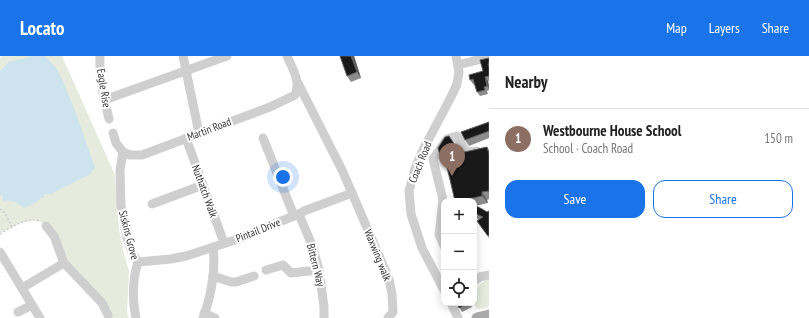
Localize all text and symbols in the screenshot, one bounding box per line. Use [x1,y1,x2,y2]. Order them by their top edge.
text: Locato [20,16,65,40]
text: Map [666,19,687,37]
text: Layers [709,19,740,37]
text: Share [762,19,789,37]
street label: Eagle Rise [94,68,114,109]
text: Nearby [505,71,548,93]
street label: Martin Road [185,114,233,144]
text: Westbourne House School [543,121,681,140]
text: 1 [515,130,521,147]
text: 150 m [764,130,793,147]
street label: Coach Road [405,139,435,185]
text: School · Coach Road [543,140,633,157]
pin: 1 [439,143,465,176]
street label: Nuthatch Walk [189,163,221,220]
your location [273,167,293,187]
button: Save [505,180,645,218]
button: Share [653,180,793,218]
map controls [441,198,477,306]
button: + [441,198,477,234]
street label: Siskins Grove [116,209,142,262]
street label: Pintail Drive [234,215,283,245]
street label: Waxwing walk [361,227,395,284]
button: − [441,234,477,270]
street label: Bittern Way [304,242,328,289]
button: locate [441,270,477,306]

